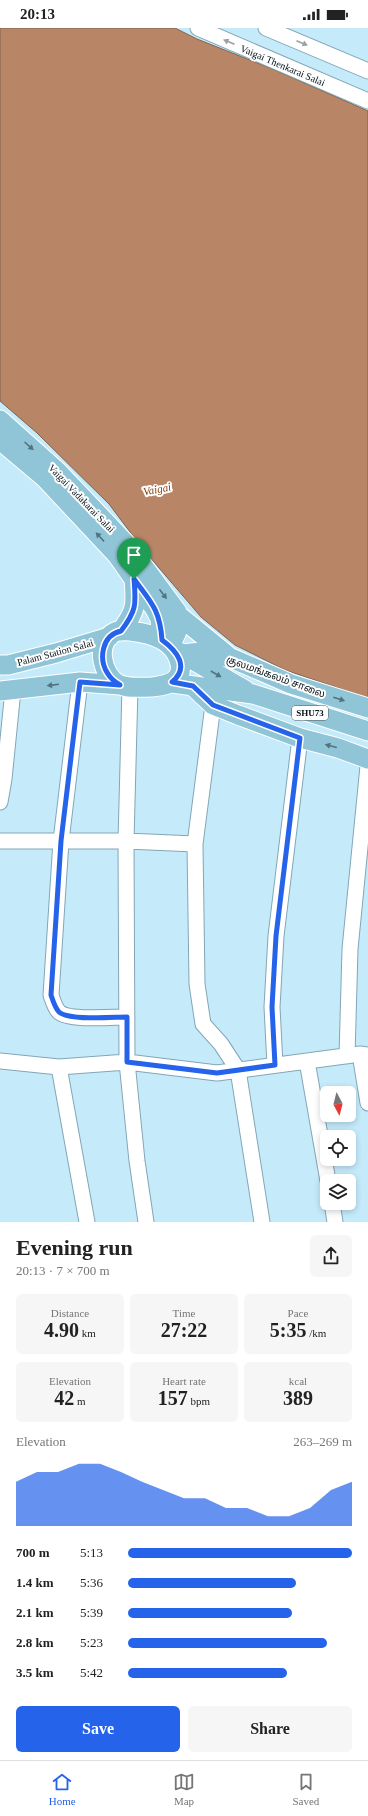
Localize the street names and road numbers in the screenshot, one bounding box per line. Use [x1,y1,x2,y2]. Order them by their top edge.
street label: Vaigai Thenkarai Salai [239,43,327,88]
street label: Vaigai Vadakarai Salai [46,462,117,535]
street label: Palam Station Salai [16,637,95,668]
street label: குலமங்கலம் சாலை [225,653,327,700]
road number: SHU73 [292,706,328,720]

